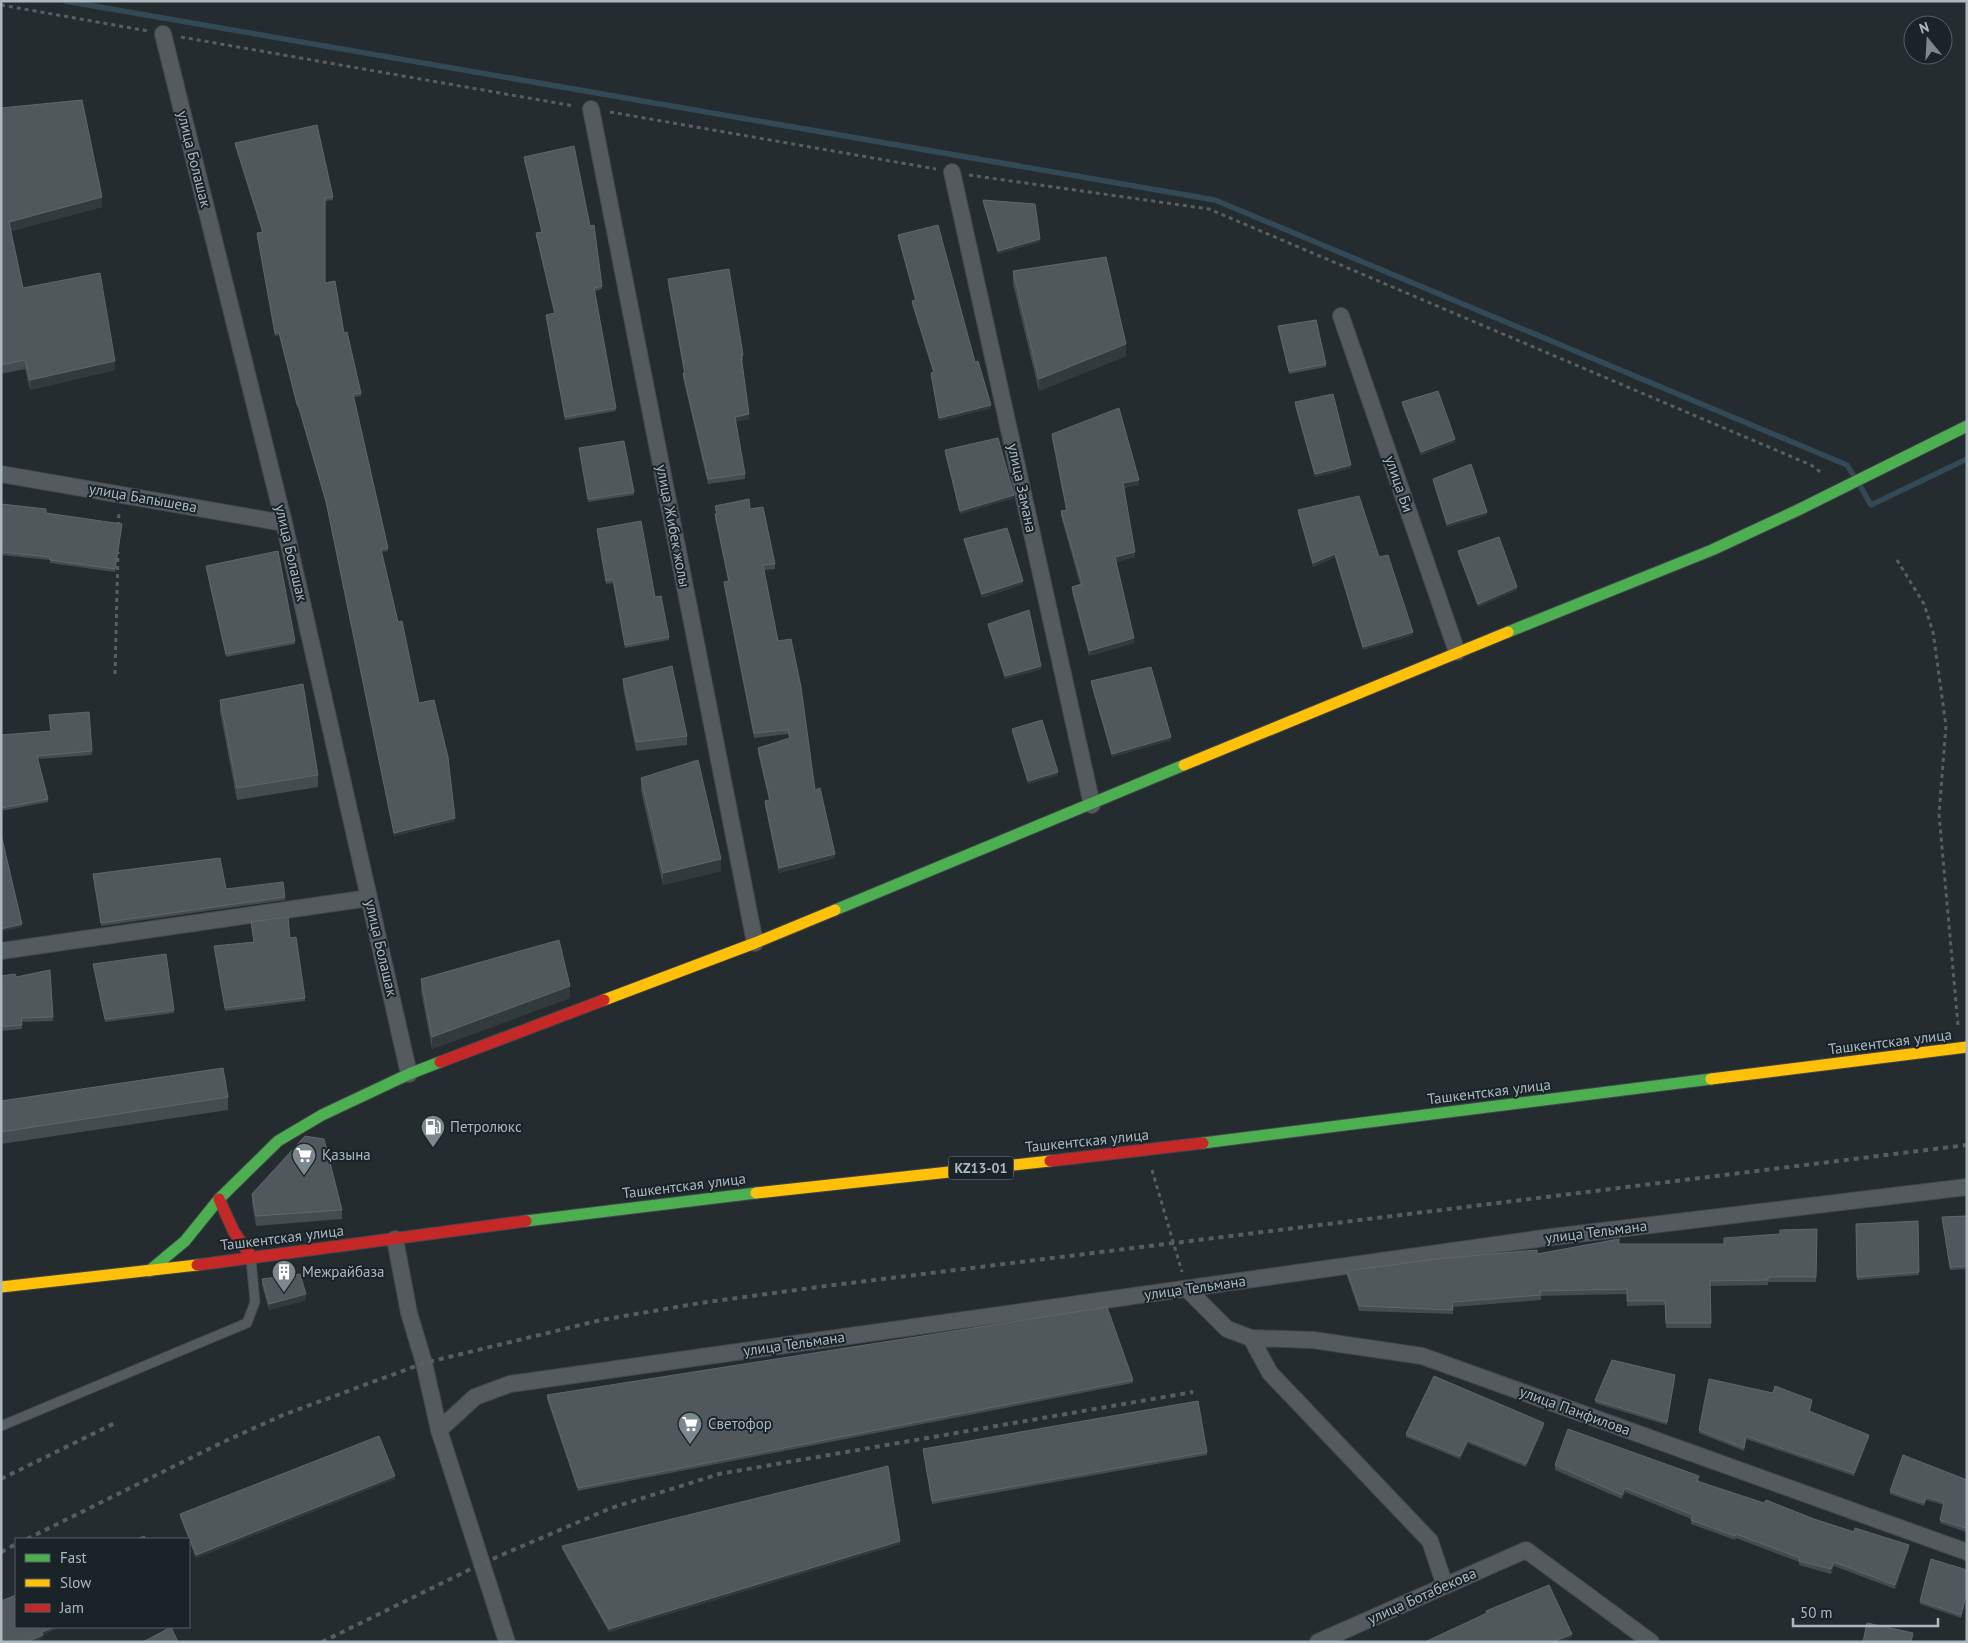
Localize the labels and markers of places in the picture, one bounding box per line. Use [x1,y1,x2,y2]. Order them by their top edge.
fuel station icon: Петролюкс [420,1114,446,1148]
place label: Петролюкс [450,1117,522,1136]
supermarket icon: Қазына [291,1142,317,1176]
place label: Қазына [322,1145,371,1164]
building icon: Межрайбаза [271,1259,297,1293]
place label: Межрайбаза [302,1262,385,1281]
supermarket icon: Светофор [677,1411,703,1445]
place label: Светофор [708,1414,772,1433]

